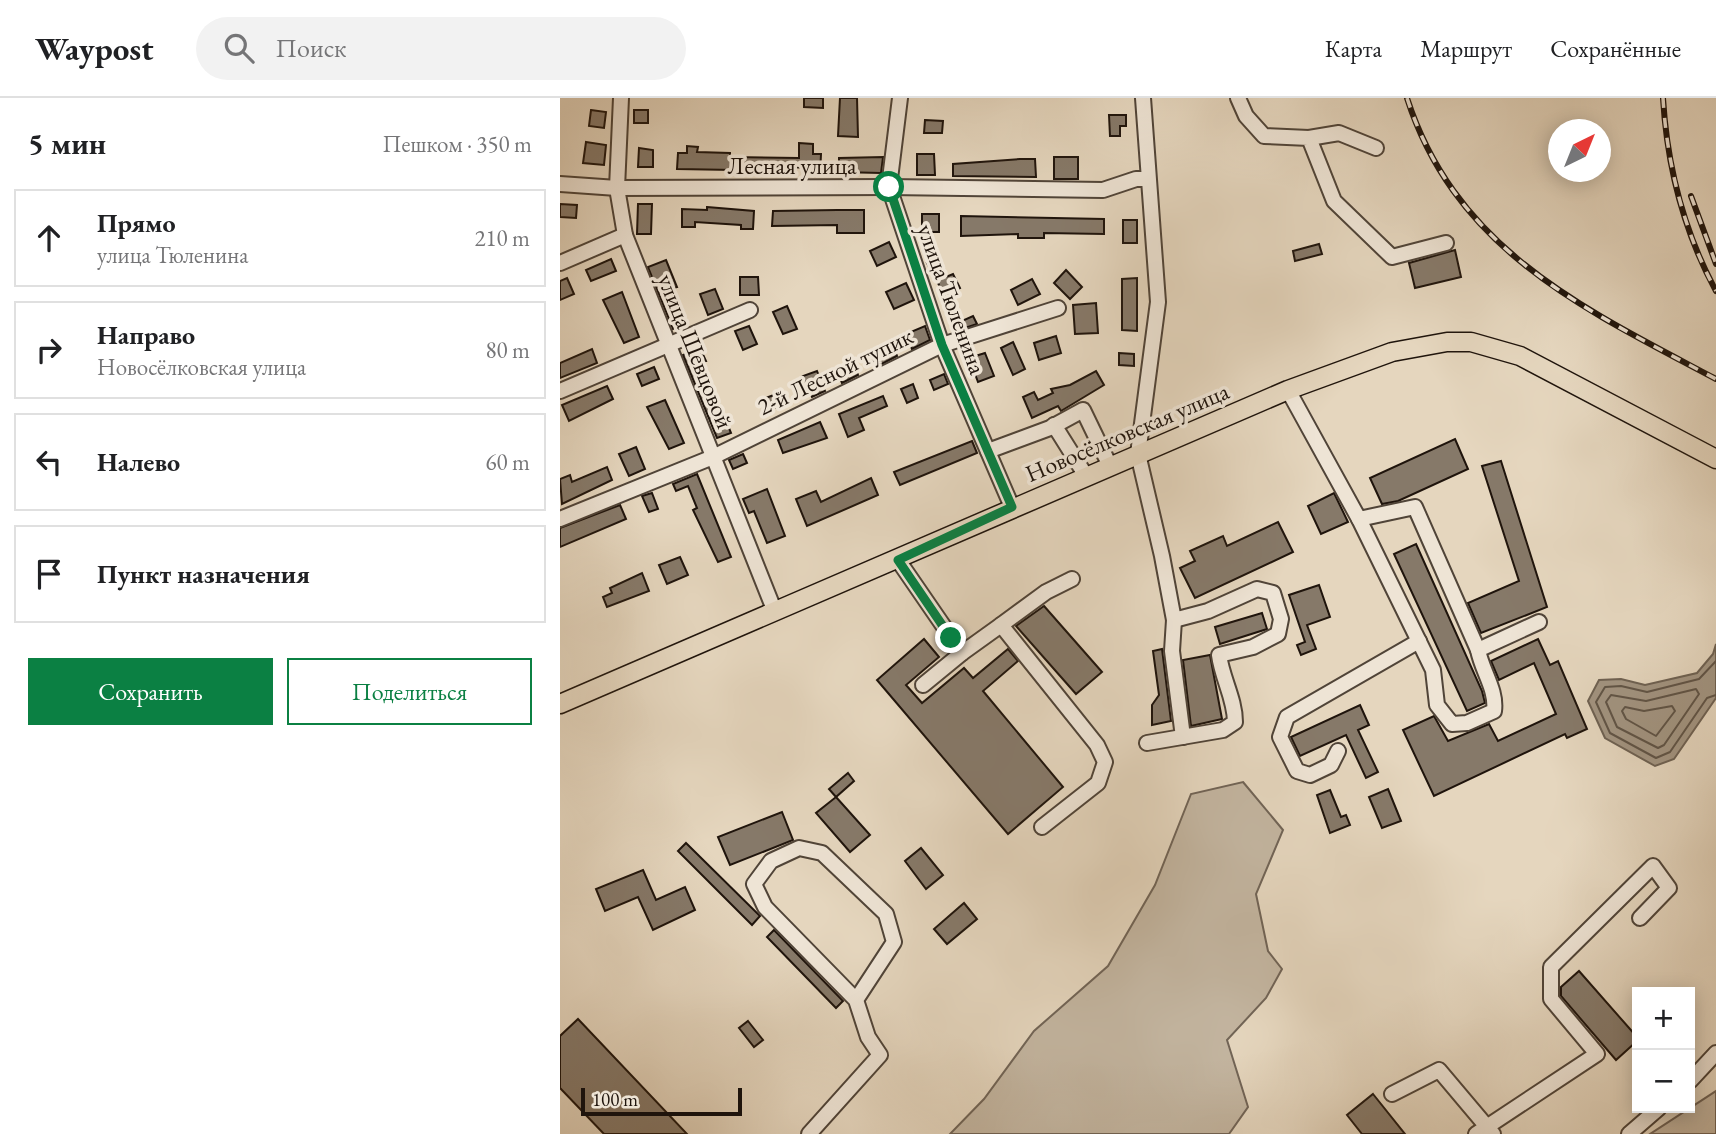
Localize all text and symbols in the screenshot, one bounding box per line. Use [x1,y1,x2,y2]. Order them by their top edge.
search box [196,17,686,80]
text: Waypost [35,27,154,70]
icon: search [220,29,258,67]
text: Поиск [276,31,346,65]
text: Карта [1325,33,1382,64]
text: Маршрут [1420,33,1512,64]
text: Сохранённые [1550,33,1681,64]
north arrow [1548,119,1611,182]
text: 5 мин [28,124,106,163]
text: Пешком · 350 m [383,129,532,159]
street label: Лесная улица [727,150,857,181]
route start [873,171,904,202]
text: Прямо [97,206,176,240]
icon: ahead [30,219,68,257]
street label: улица Тюленина [910,220,994,379]
text: 210 m [474,223,530,253]
text: улица Тюленина [97,240,248,270]
street label: улица Шевцовой [651,269,741,433]
text: Направо [97,318,195,352]
street label: 2-й Лесной тупик [752,320,918,422]
icon: right [30,331,68,369]
text: 80 m [485,335,530,365]
text: Новосёлковская улица [97,352,306,382]
street label: Новосёлковская улица [1020,375,1234,489]
icon: left [30,443,68,481]
text: Налево [97,445,180,479]
text: 60 m [485,447,530,477]
icon: arrive [30,555,68,593]
text: Пункт назначения [97,557,310,591]
route end [935,622,966,653]
button: Сохранить [28,658,273,725]
button: Поделиться [287,658,532,725]
map controls [1632,987,1695,1113]
button: + [1632,987,1695,1050]
button: − [1632,1050,1695,1113]
scale bar [581,1085,742,1117]
text: 100 m [592,1087,638,1112]

